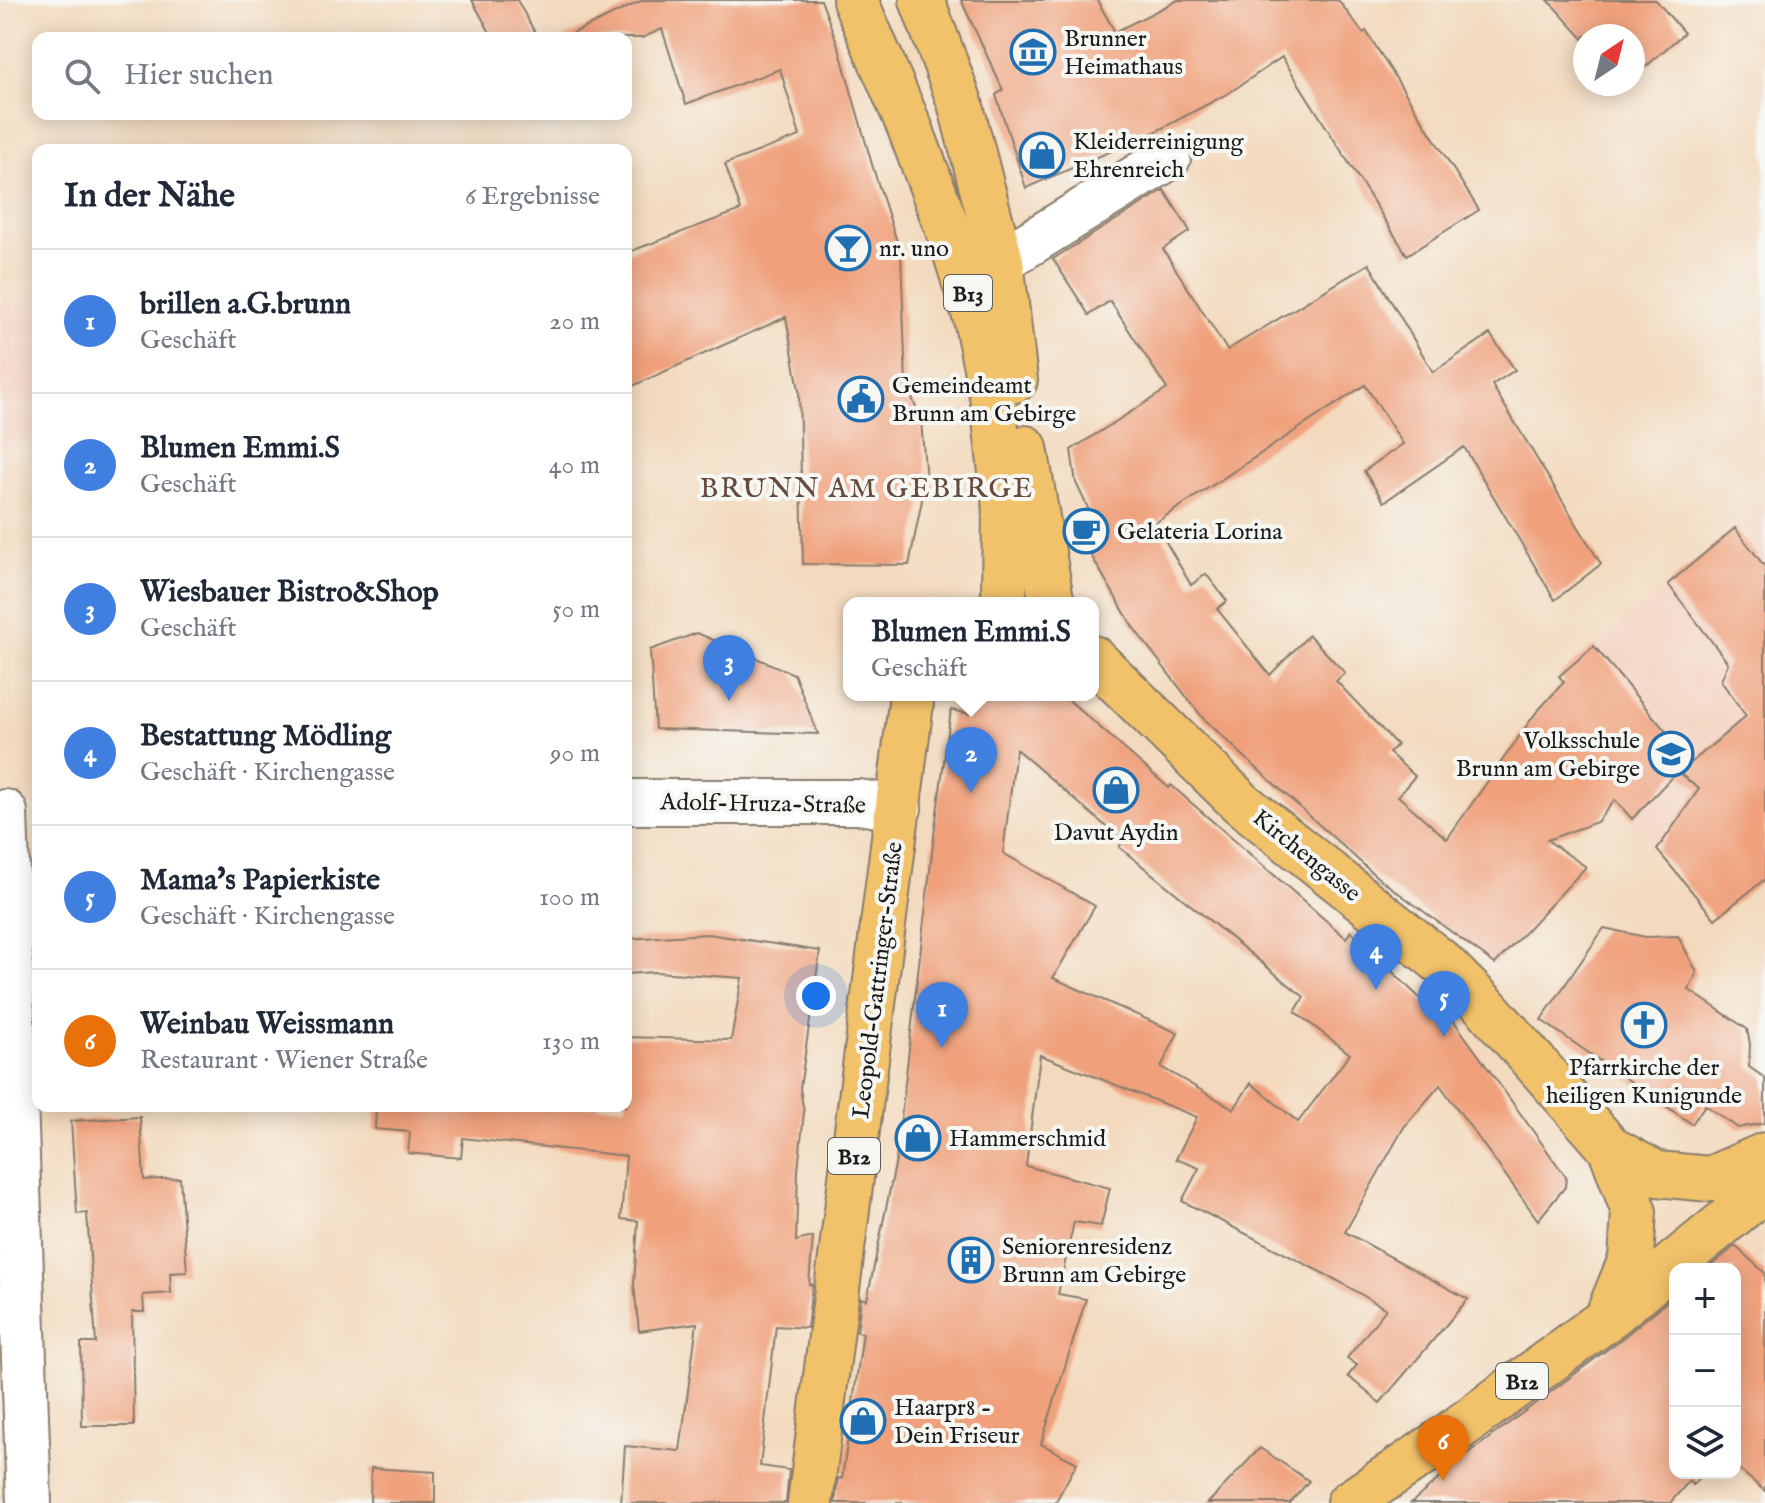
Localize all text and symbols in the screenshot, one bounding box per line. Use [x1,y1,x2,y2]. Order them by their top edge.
place label: Brunner Heimathaus [1064,24,1183,83]
north arrow [1573,24,1645,96]
museum icon: Brunner Heimathaus [1009,28,1057,76]
search box [32,32,632,120]
icon: search [60,54,104,98]
text: Hier suchen [124,57,274,95]
place label: Kleiderreinigung Ehrenreich [1073,127,1244,186]
shop icon: Kleiderreinigung Ehrenreich [1018,131,1066,179]
text: In der Nähe [64,175,235,218]
text: 6 Ergebnisse [465,180,600,213]
bar icon: nr. uno [824,224,872,272]
place label: nr. uno [879,234,949,265]
road number: B13 [944,275,992,311]
text: brillen a.G.brunn [140,286,351,324]
text: 1 [85,305,95,338]
text: 20 m [549,305,600,338]
text: Geschäft [140,324,236,357]
place label: Gemeindeamt Brunn am Gebirge [892,371,1076,430]
public building icon: Gemeindeamt Brunn am Gebirge [837,375,885,423]
text: Blumen Emmi.S [140,430,340,468]
text: 2 [84,449,96,482]
text: 40 m [549,449,600,482]
text: Geschäft [140,468,236,501]
district label: BRUNN AM GEBIRGE [700,472,1034,507]
cafe icon: Gelateria Lorina [1062,507,1110,555]
place label: Gelateria Lorina [1117,517,1283,548]
text: Wiesbauer Bistro&Shop [140,574,439,612]
text: 3 [85,593,95,626]
text: 50 m [552,593,600,626]
popup [843,597,1099,701]
text: Geschäft [140,612,236,645]
text: Blumen Emmi.S [871,614,1071,652]
pin: 3 [703,635,755,701]
text: Geschäft [871,652,967,685]
text: Bestattung Mödling [140,718,391,756]
place label: Volksschule Brunn am Gebirge [1456,726,1640,785]
pin: 2 [945,727,997,793]
school or university icon: Volksschule Brunn am Gebirge [1647,730,1695,778]
text: 4 [84,737,96,770]
text: 90 m [550,737,600,770]
text: Geschäft · Kirchengasse [140,756,395,789]
shop icon: Davut Aydin [1092,766,1140,814]
street label: Adolf-Hruza-Straße [659,787,866,822]
street label: Kirchengasse [1246,803,1367,909]
place label: Davut Aydin [1054,818,1179,849]
street label: Leopold-Gattringer-Straße [846,840,911,1120]
text: Mama's Papierkiste [140,862,380,900]
text: 5 [85,881,95,914]
text: 100 m [539,881,600,914]
text: Geschäft · Kirchengasse [140,900,395,933]
pin: 4 [1350,924,1402,990]
pin: 5 [1418,971,1470,1037]
your location [796,976,836,1016]
pin: 1 [916,982,968,1048]
church icon: Pfarrkirche der heiligen Kunigunde [1620,1001,1668,1049]
text: Weinbau Weissmann [140,1006,394,1044]
text: 6 [85,1025,95,1058]
text: 130 m [542,1025,600,1058]
text: Restaurant · Wiener Straße [140,1044,428,1077]
place label: Pfarrkirche der heiligen Kunigunde [1546,1053,1742,1112]
shop icon: Hammerschmid [894,1114,942,1162]
place label: Hammerschmid [949,1124,1106,1155]
road number: B12 [828,1138,880,1174]
place label: Seniorenresidenz Brunn am Gebirge [1002,1232,1186,1291]
building icon: Seniorenresidenz Brunn am Gebirge [947,1236,995,1284]
map controls [1669,1263,1741,1479]
button: + [1669,1263,1741,1335]
button: − [1669,1335,1741,1407]
road number: B12 [1496,1363,1548,1399]
place label: Haarpr8 - Dein Friseur [894,1393,1020,1452]
shop icon: Haarpr8 - Dein Friseur [839,1397,887,1445]
button: layers [1669,1407,1741,1479]
pin: 6 [1417,1415,1469,1481]

